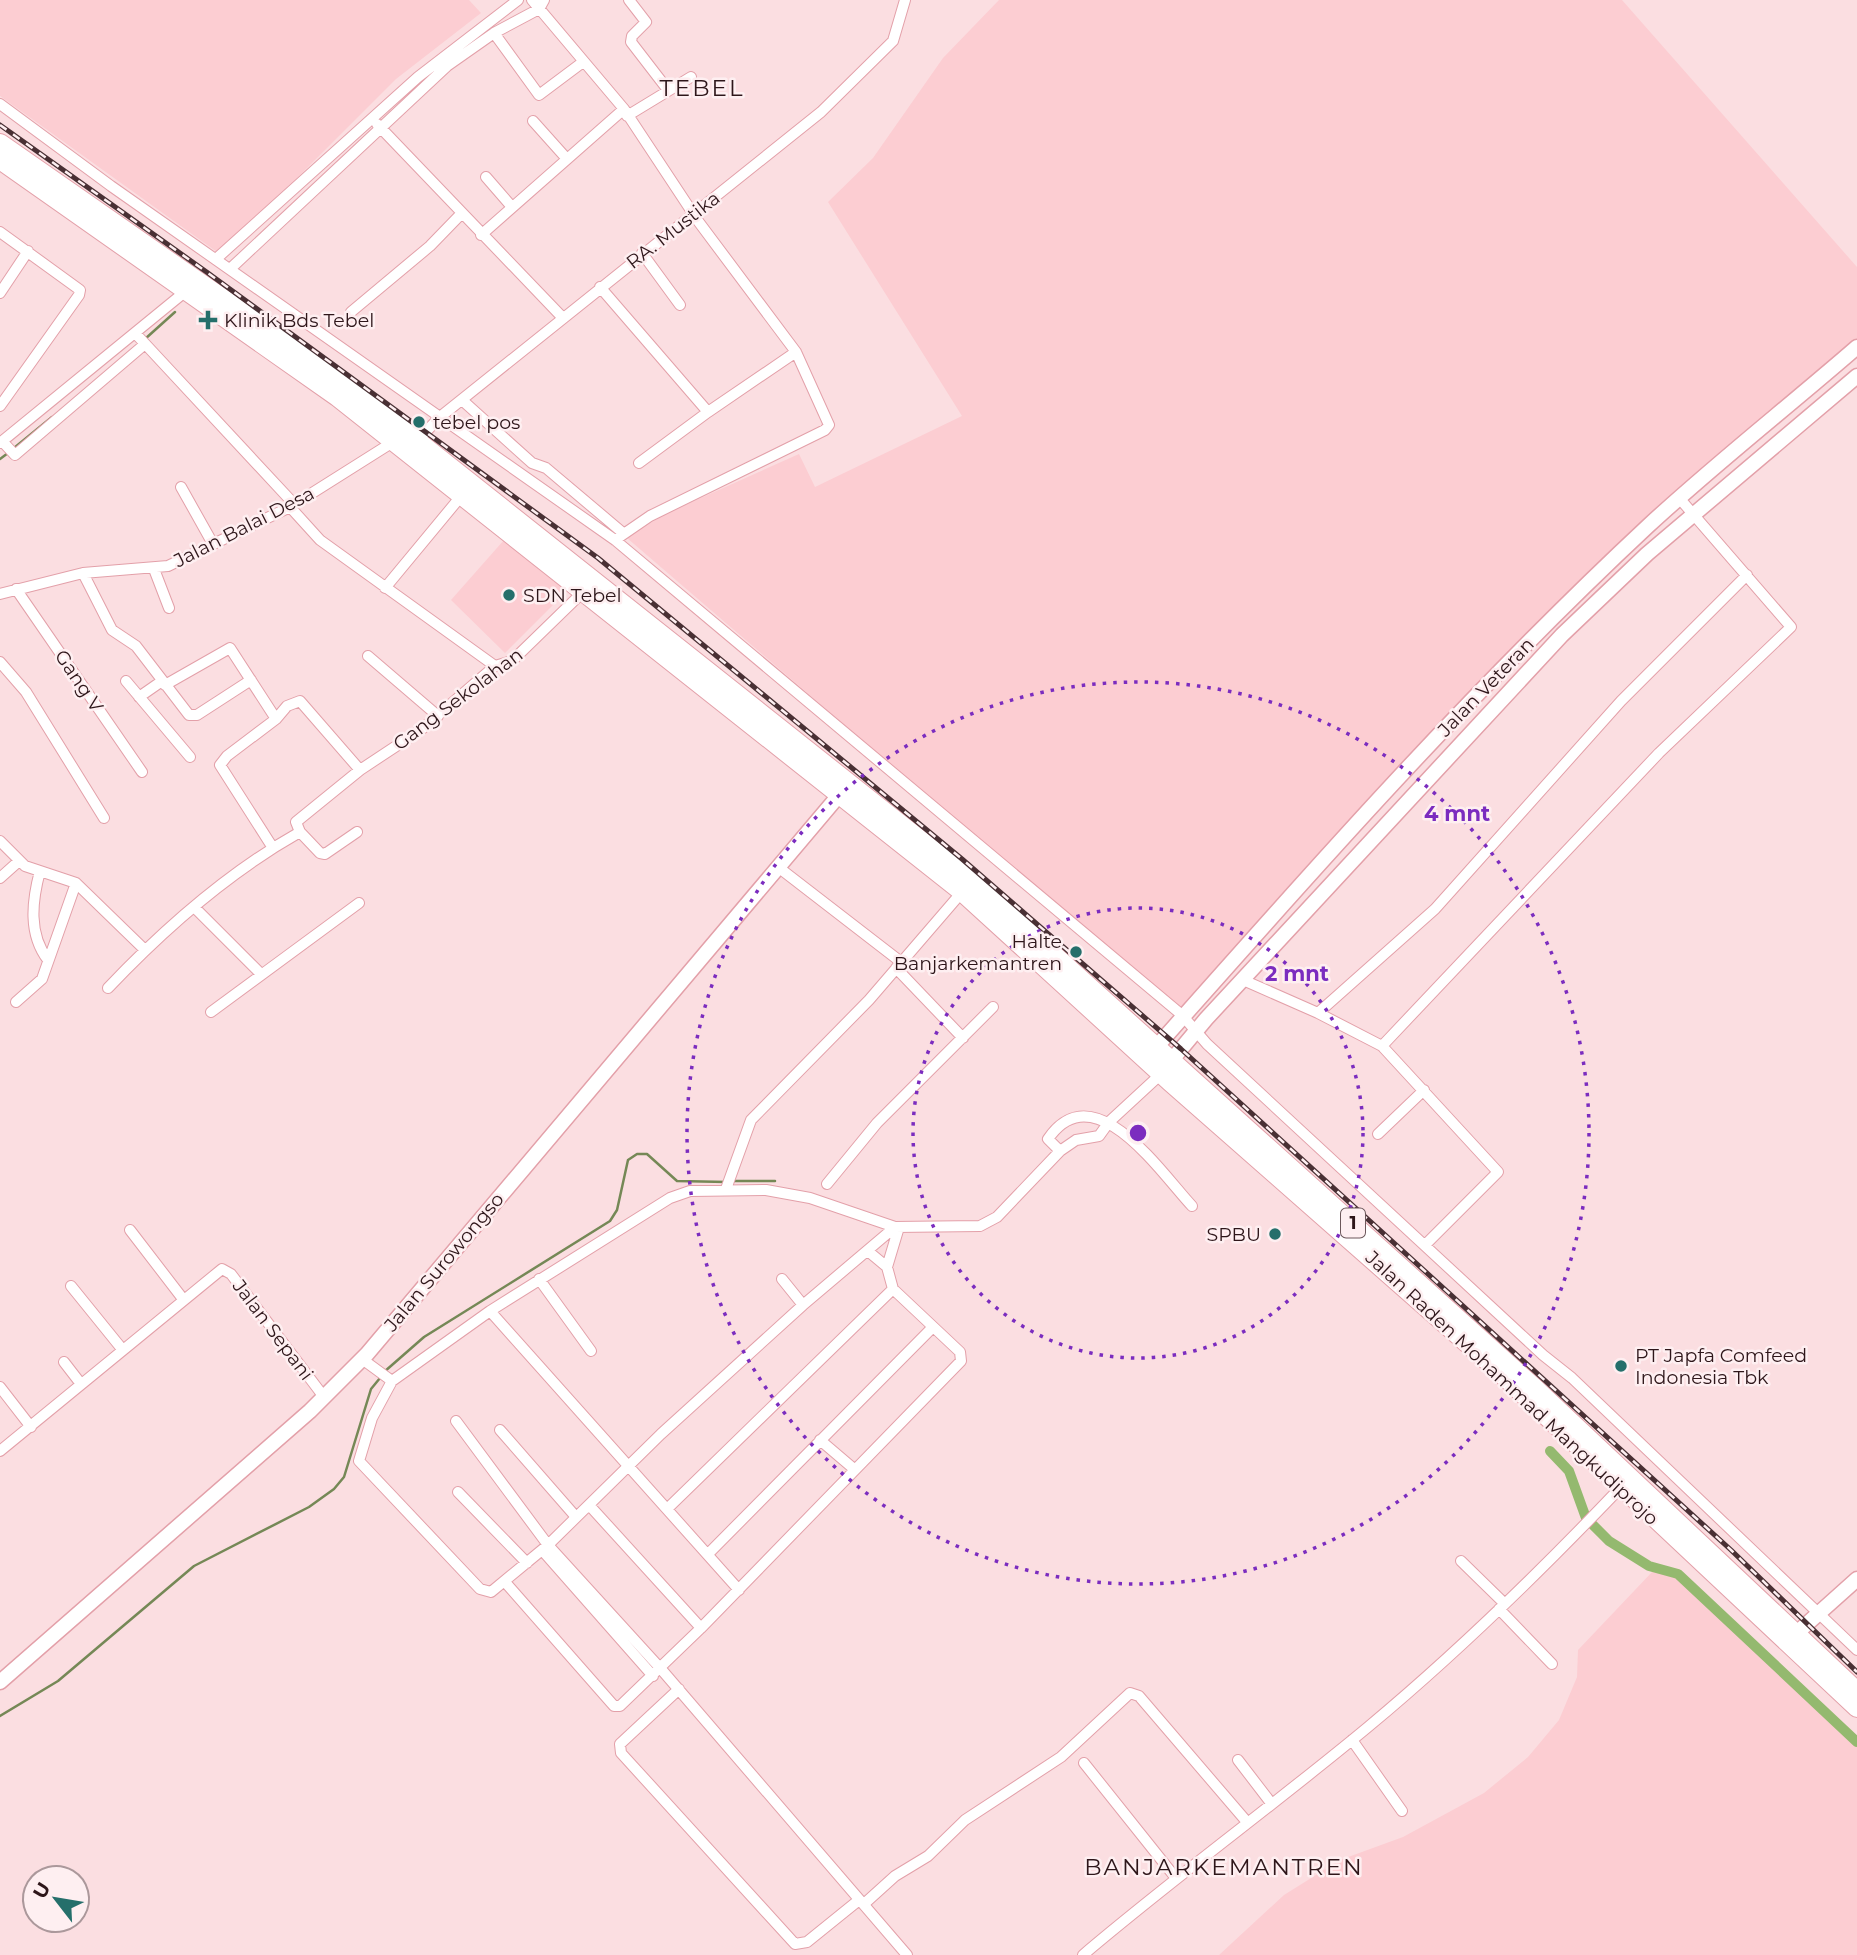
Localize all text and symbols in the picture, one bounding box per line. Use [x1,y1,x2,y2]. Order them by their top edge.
district label: TEBEL [660,74,744,102]
street label: RA. Mustika [622,186,724,274]
place label: Klinik Bds Tebel [224,309,374,332]
marker: Klinik Bds Tebel [198,310,218,330]
place label: tebel pos [433,411,520,434]
marker: tebel pos [411,414,427,430]
street label: Jalan Balai Desa [169,482,318,573]
place label: SDN Tebel [523,584,622,607]
marker: SDN Tebel [501,587,517,603]
street label: Jalan Veteran [1432,633,1539,742]
street label: Gang Sekolahan [389,643,527,755]
street label: Gang V [50,646,109,717]
text: 4 mnt [1424,801,1490,826]
place label: Halte Banjarkemantren [894,930,1062,975]
marker: Halte Banjarkemantren [1068,944,1084,960]
text: 2 mnt [1265,961,1329,986]
centre of rings [1126,1121,1150,1145]
street label: Jalan Surowongso [379,1188,509,1337]
road number: 1 [1341,1208,1365,1238]
place label: SPBU [1206,1223,1261,1246]
marker: SPBU [1267,1226,1283,1242]
street label: Jalan Raden Mohammad Mangkudiprojo [1360,1245,1663,1530]
street label: Jalan Sepani [227,1274,318,1385]
place label: PT Japfa Comfeed Indonesia Tbk [1635,1344,1807,1389]
marker: PT Japfa Comfeed Indonesia Tbk [1613,1358,1629,1374]
district label: BANJARKEMANTREN [1084,1853,1364,1881]
north arrow [21,1864,91,1934]
text: U [28,1878,56,1903]

